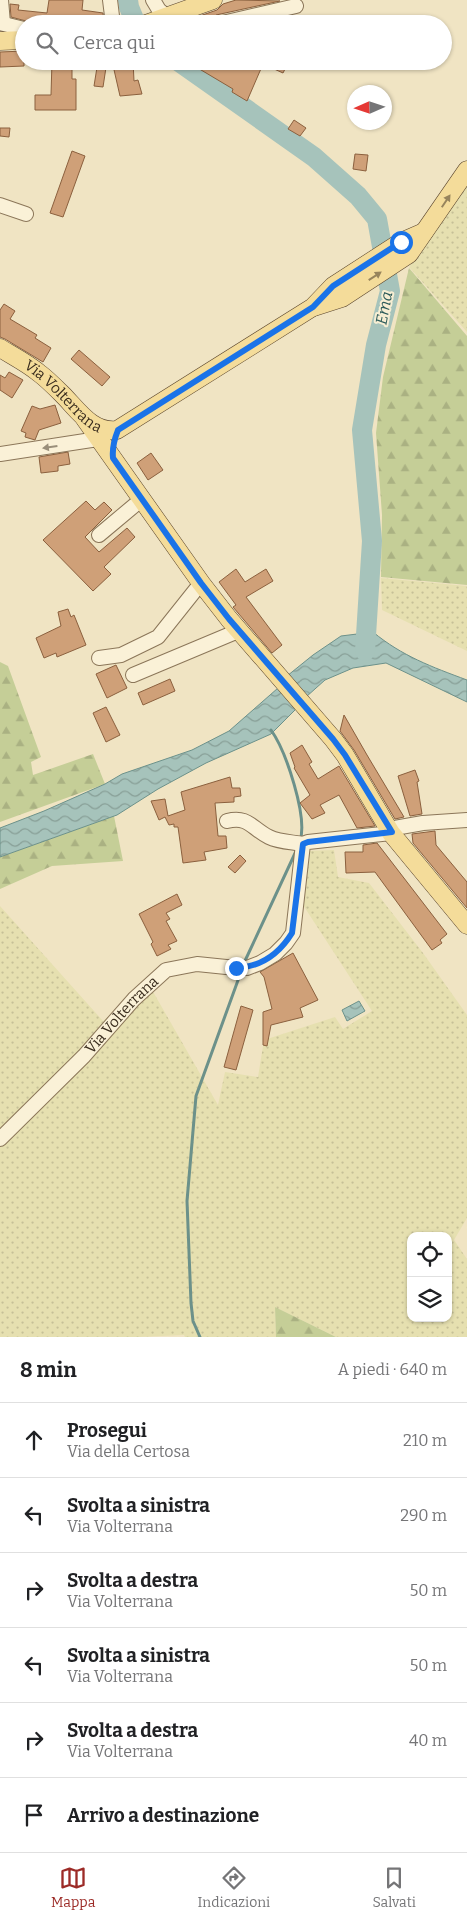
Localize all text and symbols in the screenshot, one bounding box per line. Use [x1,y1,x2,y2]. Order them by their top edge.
search box [15,15,452,70]
icon: search [33,29,61,57]
text: Cerca qui [73,31,155,54]
north arrow [347,85,392,130]
one-way arrow [441,194,451,208]
route start [390,231,413,254]
one-way arrow [368,272,382,281]
water label: Ema [371,290,397,326]
street label: Via Volterrana [21,356,105,436]
one-way arrow [42,443,58,451]
route end [225,957,248,980]
street label: Via Volterrana [81,972,162,1057]
map controls [407,1232,452,1322]
button: locate [407,1232,452,1277]
button: layers [407,1277,452,1322]
text: 8 min [20,1357,77,1383]
text: A piedi · 640 m [338,1360,447,1379]
text: Prosegui [67,1419,147,1442]
icon: ahead [20,1426,48,1454]
text: 210 m [403,1431,447,1450]
text: Via della Certosa [67,1442,190,1461]
text: Svolta a sinistra [67,1494,210,1517]
icon: left [20,1501,48,1529]
text: 290 m [400,1506,447,1525]
text: Via Volterrana [67,1517,173,1536]
text: Svolta a destra [67,1569,198,1592]
icon: right [20,1576,48,1604]
text: 50 m [410,1581,447,1600]
text: Via Volterrana [67,1592,173,1611]
text: Svolta a sinistra [67,1644,210,1667]
icon: left [20,1651,48,1679]
text: 50 m [410,1656,447,1675]
text: Via Volterrana [67,1667,173,1686]
text: Svolta a destra [67,1719,198,1742]
icon: right [20,1726,48,1754]
text: 40 m [409,1731,447,1750]
text: Via Volterrana [67,1742,173,1761]
icon: arrive [20,1801,48,1829]
text: Arrivo a destinazione [67,1804,259,1827]
tab: Mappa [51,1864,95,1911]
tab: Indicazioni [197,1864,270,1911]
tab: Salvati [372,1864,416,1911]

